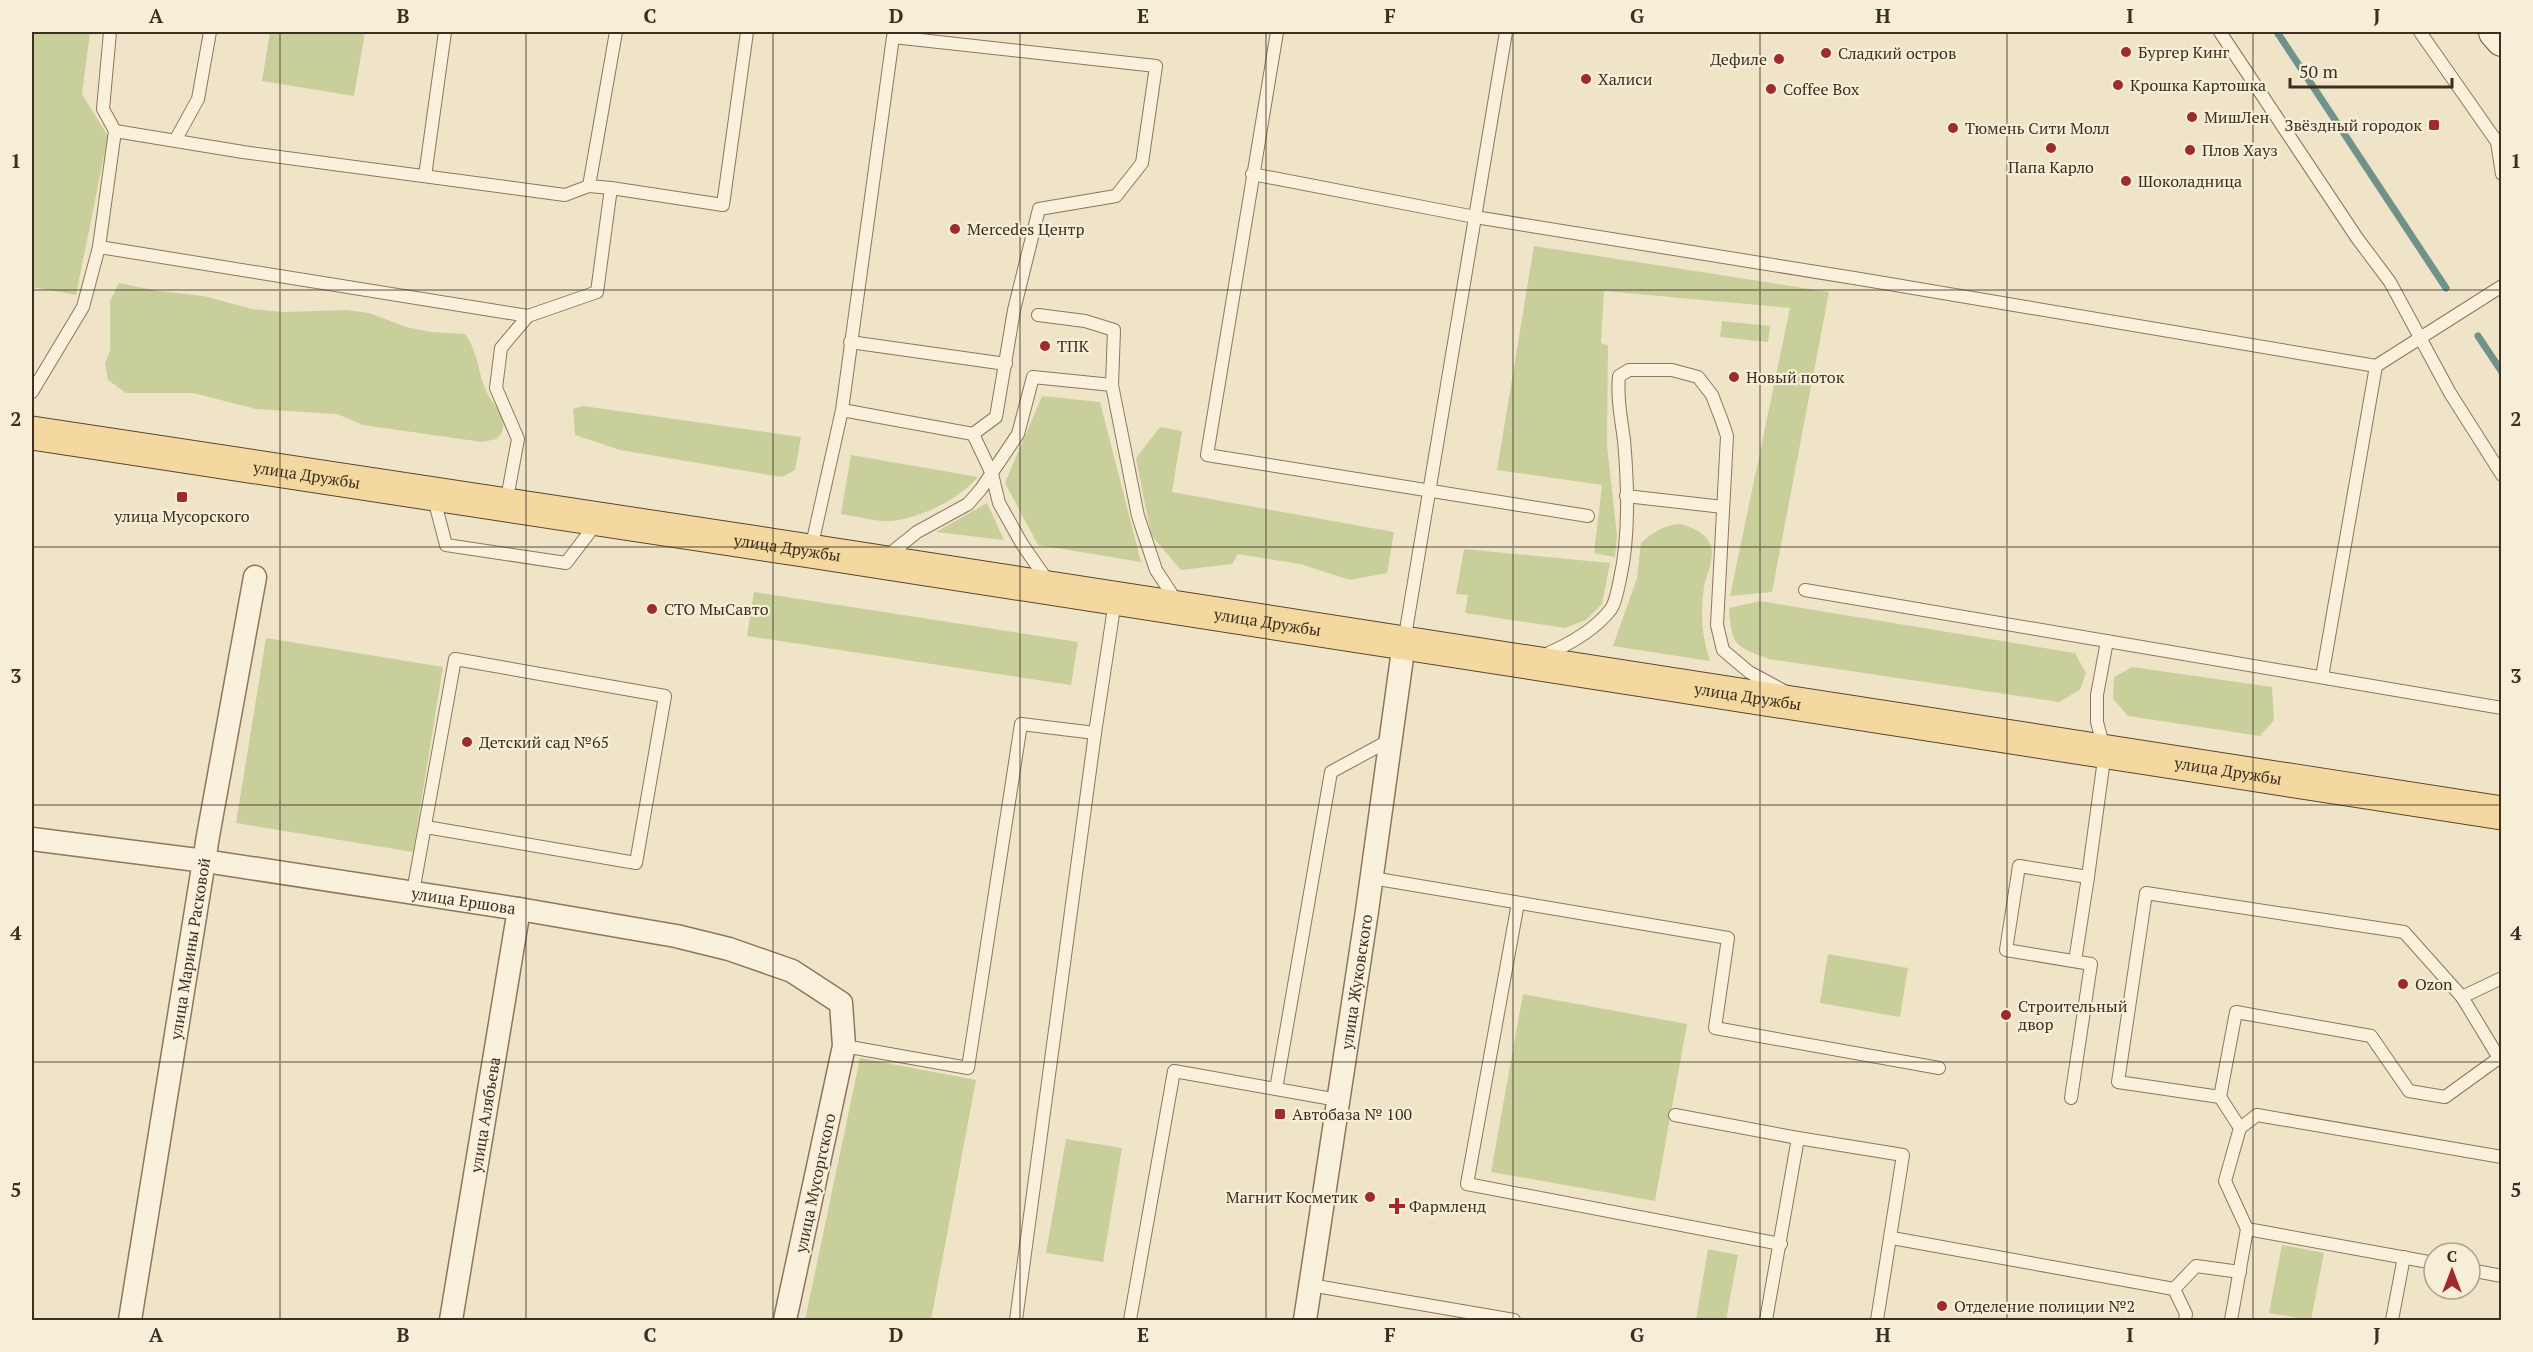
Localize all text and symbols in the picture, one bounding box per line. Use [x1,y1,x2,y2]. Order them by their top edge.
text: A [149,2,164,29]
text: B [397,2,410,29]
text: C [643,2,657,29]
text: D [889,2,903,29]
text: E [1137,2,1149,29]
text: F [1384,2,1396,29]
text: G [1630,2,1644,29]
text: H [1875,2,1891,29]
text: I [2126,2,2134,29]
text: J [2373,2,2381,29]
place label: Бургер Кинг [2138,41,2230,63]
place label: Сладкий остров [1838,42,1956,64]
marker: Бургер Кинг [2119,45,2133,59]
marker: Сладкий остров [1819,46,1833,60]
place label: Дефиле [1710,48,1767,70]
scale bar [2290,51,2452,89]
marker: Дефиле [1772,52,1786,66]
text: 50 m [2299,59,2339,83]
place label: Халиси [1598,68,1653,90]
marker: Халиси [1579,72,1593,86]
place label: Крошка Картошка [2130,74,2266,96]
place label: Coffee Box [1783,78,1860,100]
marker: Крошка Картошка [2111,78,2125,92]
marker: Coffee Box [1764,82,1778,96]
place label: МишЛен [2204,106,2270,128]
marker: МишЛен [2185,110,2199,124]
place label: Звёздный городок [2285,114,2422,136]
place label: Тюмень Сити Молл [1965,117,2110,139]
marker: Звёздный городок [2427,118,2441,132]
marker: Тюмень Сити Молл [1946,121,1960,135]
place label: Плов Хауз [2202,139,2278,161]
marker: Папа Карло [2044,141,2058,155]
marker: Плов Хауз [2183,143,2197,157]
text: 1 [10,147,22,174]
text: 1 [2510,147,2522,174]
place label: Папа Карло [2008,156,2094,178]
place label: Шоколадница [2138,170,2242,192]
marker: Шоколадница [2119,174,2133,188]
place label: Mercedes Центр [967,218,1085,240]
marker: Mercedes Центр [948,222,962,236]
place label: ТПК [1057,335,1089,357]
marker: ТПК [1038,339,1052,353]
place label: Новый поток [1746,366,1845,388]
marker: Новый поток [1727,370,1741,384]
text: 2 [10,405,22,432]
text: 2 [2510,405,2522,432]
street label: улица Дружбы [251,456,362,494]
marker: улица Мусорского [175,490,189,504]
place label: улица Мусорского [113,505,250,527]
street label: улица Дружбы [731,528,843,567]
place label: СТО МыСавто [664,598,769,620]
marker: СТО МыСавто [645,602,659,616]
street label: улица Дружбы [1212,603,1323,641]
text: 3 [10,662,22,689]
text: 3 [2510,662,2522,689]
street label: улица Дружбы [1692,677,1803,715]
place label: Детский сад №65 [479,731,609,753]
marker: Детский сад №65 [460,735,474,749]
street label: улица Дружбы [2172,751,2283,790]
street label: улица Марины Расковой [164,856,215,1042]
street label: улица Ершова [409,882,517,919]
street label: улица Жуковского [1335,913,1377,1052]
text: 4 [10,919,22,946]
text: 4 [2510,919,2522,946]
place label: Ozon [2415,973,2453,995]
marker: Ozon [2396,977,2410,991]
place label: Строительный двор [2018,995,2128,1035]
marker: Строительный двор [1999,1008,2013,1022]
street label: улица Алябьева [464,1055,505,1175]
place label: Автобаза № 100 [1292,1103,1412,1125]
marker: Автобаза № 100 [1273,1107,1287,1121]
street label: улица Мусоргского [789,1111,841,1256]
text: 5 [10,1176,22,1203]
text: 5 [2510,1176,2522,1203]
place label: Магнит Косметик [1226,1186,1358,1208]
marker: Магнит Косметик [1363,1190,1377,1204]
place label: Фармленд [1409,1195,1486,1217]
marker: Фармленд [1390,1199,1404,1213]
north arrow [2422,1241,2482,1301]
text: С [2447,1245,2457,1267]
place label: Отделение полиции №2 [1954,1295,2135,1317]
marker: Отделение полиции №2 [1935,1299,1949,1313]
text: A [149,1321,164,1348]
text: B [397,1321,410,1348]
text: C [643,1321,657,1348]
text: D [889,1321,903,1348]
text: E [1137,1321,1149,1348]
text: F [1384,1321,1396,1348]
text: G [1630,1321,1644,1348]
text: H [1875,1321,1891,1348]
text: I [2126,1321,2134,1348]
text: J [2373,1321,2381,1348]

